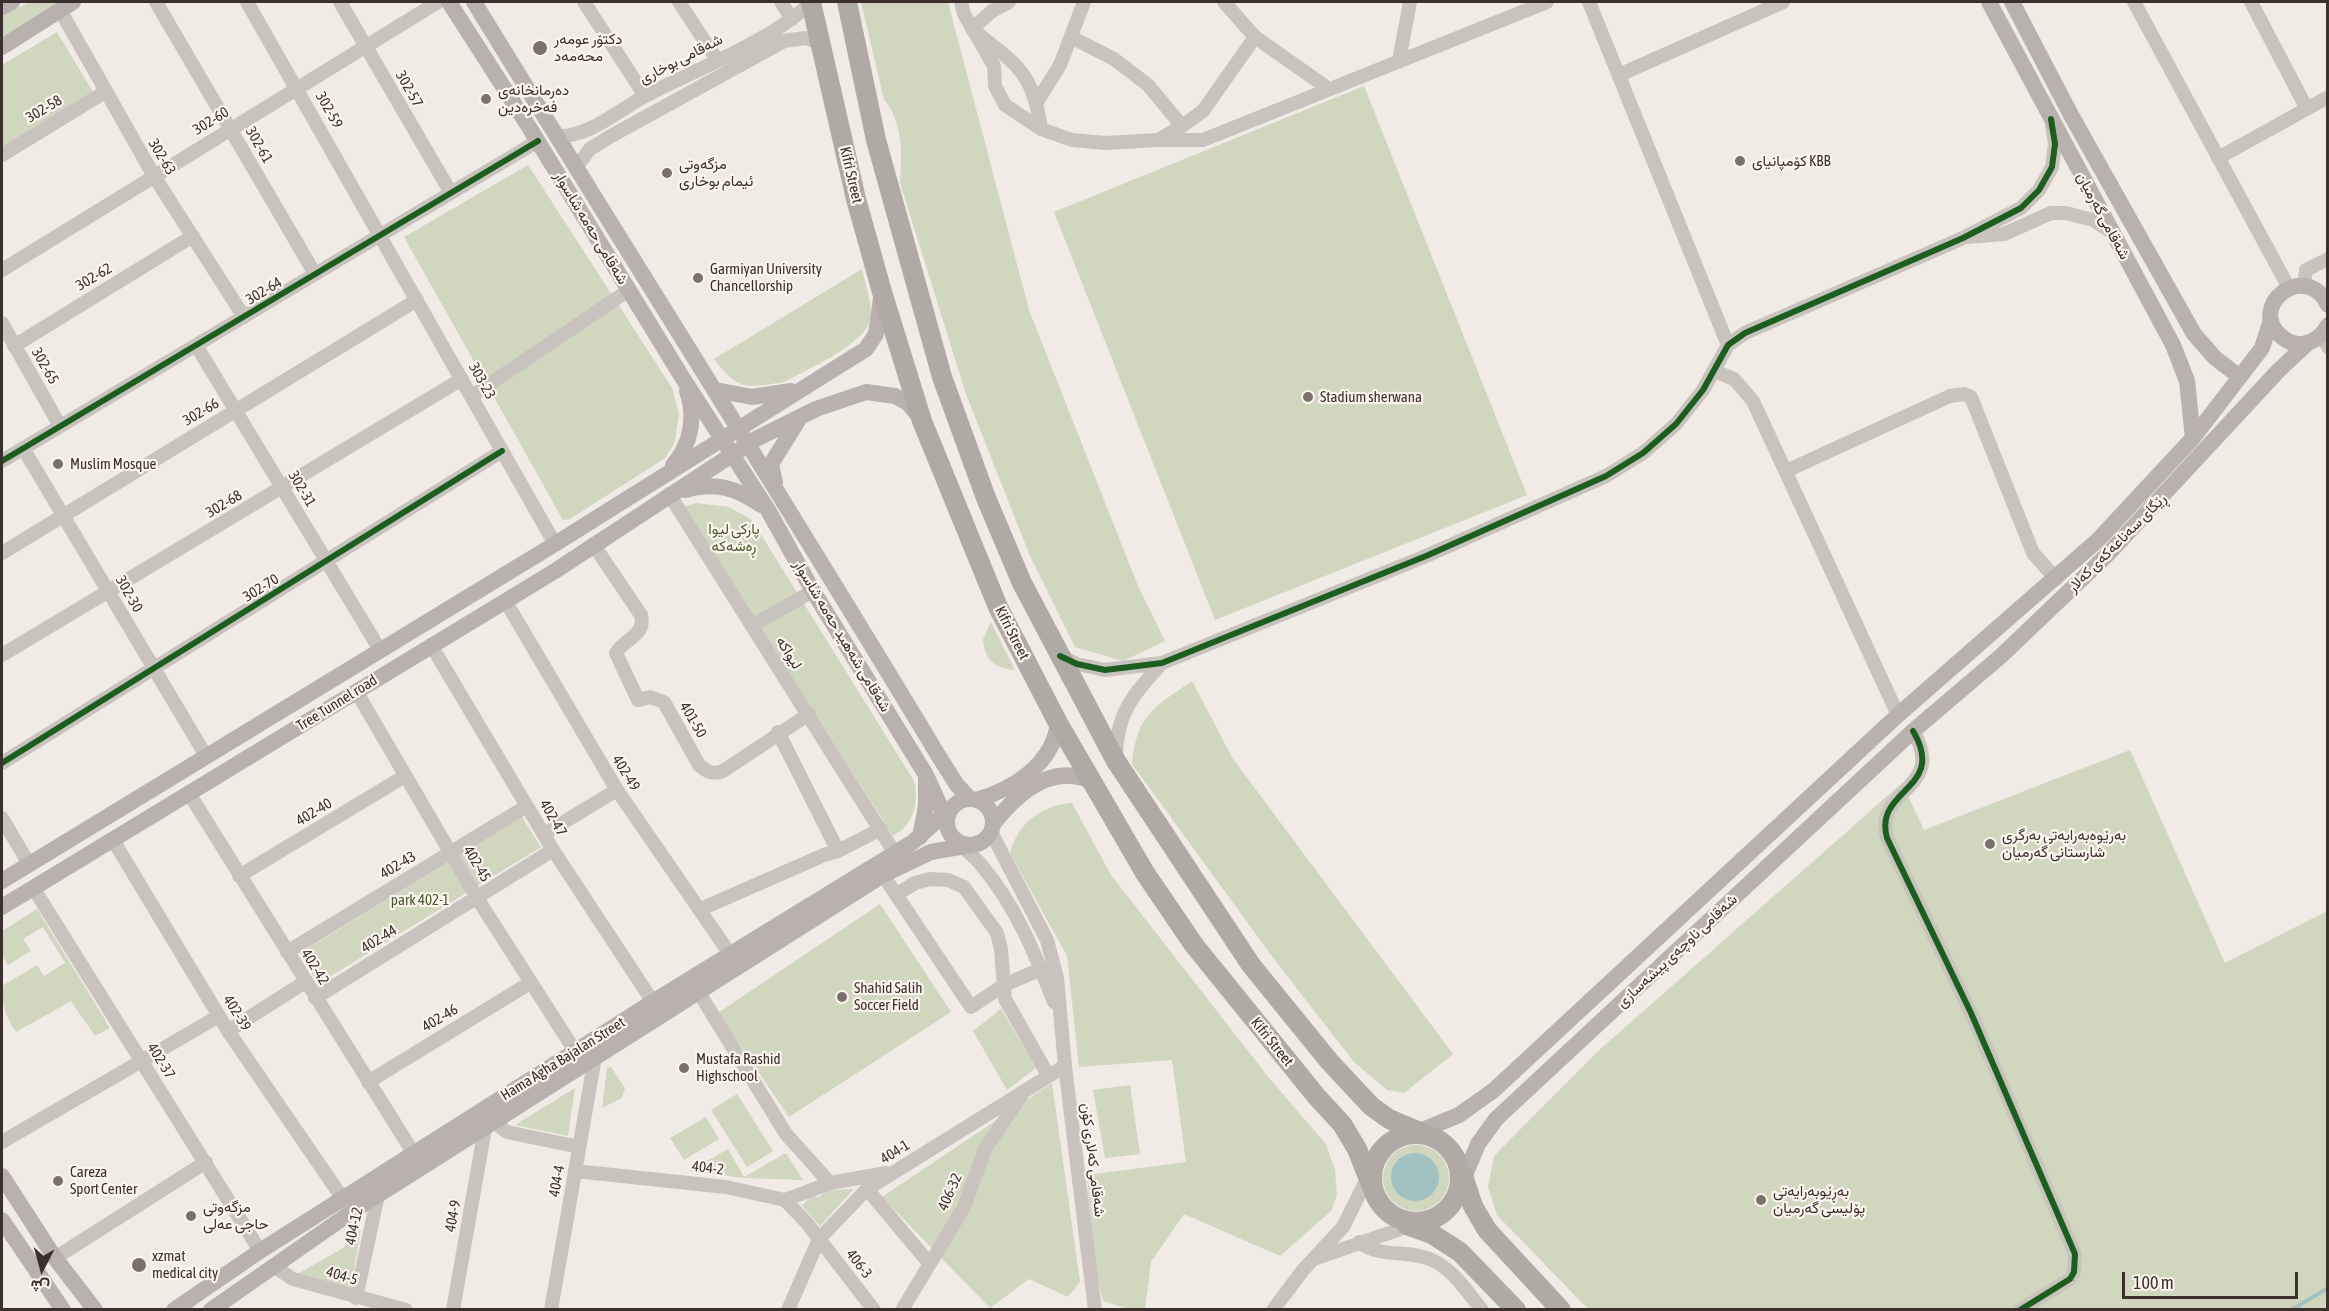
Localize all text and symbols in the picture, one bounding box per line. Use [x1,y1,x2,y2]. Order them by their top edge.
place label: دکتۆر عومەر محەمەد [554,30,622,65]
street label: شەقامی بوخاری [636,30,726,88]
marker: دکتۆر عومەر محەمەد [531,39,549,57]
street label: 302-57 [391,68,427,110]
place label: دەرمانخانەی فەخرەدین [498,81,569,116]
street label: 302-59 [311,89,347,131]
street label: 302-58 [23,91,65,127]
marker: دەرمانخانەی فەخرەدین [479,92,493,106]
street label: 302-60 [190,103,232,139]
street label: 302-61 [241,124,277,166]
street label: 302-63 [144,136,180,178]
street label: Kifri Street [836,145,866,205]
place label: کۆمپانیای KBB [1752,152,1831,170]
marker: کۆمپانیای KBB [1733,154,1747,168]
place label: مزگەوتی ئیمام بوخاری [679,155,753,190]
marker: مزگەوتی ئیمام بوخاری [660,166,674,180]
street label: شەقامی حەمە شاسوار [550,168,632,288]
street label: شەقامی گەرمیان [2072,169,2134,263]
street label: 302-62 [73,259,115,295]
place label: Garmiyan University Chancellorship [710,260,822,295]
marker: Garmiyan University Chancellorship [691,271,705,285]
street label: 302-64 [243,273,285,309]
street label: 302-65 [27,345,63,387]
street label: 303-23 [465,360,499,402]
place label: Stadium sherwana [1320,388,1422,406]
marker: Stadium sherwana [1301,390,1315,404]
street label: 302-66 [180,394,222,430]
place label: Muslim Mosque [70,455,156,473]
marker: Muslim Mosque [51,457,65,471]
street label: 302-31 [284,468,320,510]
street label: 302-68 [203,486,245,522]
street label: ڕێگای سەناعەکەی کەلار [2064,490,2170,596]
park label: پارکی لیوا ڕەشەکە [708,520,760,555]
street label: شەقامی شەهید حەمە شاسوار [789,557,895,715]
street label: 302-70 [240,570,282,606]
street label: 302-30 [111,573,147,615]
street label: Kifri Street [991,603,1033,663]
street label: لیواکە [772,633,806,673]
street label: Tree Tunnel road [293,671,381,735]
street label: 401-50 [676,699,710,741]
street label: 402-49 [608,752,644,794]
street label: 402-40 [293,794,335,830]
street label: 402-47 [535,797,571,839]
place label: بەرێوەبەرایەتی بەرگری شارستانی گەرمیان [2002,826,2126,861]
marker: بەرێوەبەرایەتی بەرگری شارستانی گەرمیان [1983,837,1997,851]
street label: 402-45 [459,843,495,885]
street label: 402-43 [377,847,419,883]
street label: شەقامی ناوچەی پیشەسازی [1613,890,1741,1012]
park label: park 402-1 [391,891,449,909]
street label: 402-44 [358,921,400,957]
street label: 402-42 [297,946,333,988]
place label: Shahid Salih Soccer Field [854,979,922,1014]
marker: Shahid Salih Soccer Field [835,990,849,1004]
street label: 402-39 [219,992,255,1034]
street label: 402-46 [419,1000,461,1036]
street label: Hama Agha Bajalan Street [497,1013,629,1105]
street label: Kifri Street [1247,1014,1297,1070]
street label: 402-37 [143,1040,179,1082]
place label: Mustafa Rashid Highschool [696,1050,781,1085]
marker: Mustafa Rashid Highschool [677,1061,691,1075]
street label: شەقامی کەلاری کۆن [1077,1102,1109,1218]
street label: 404-1 [877,1136,913,1168]
street label: 404-2 [691,1157,725,1179]
place label: Careza Sport Center [70,1163,137,1198]
street label: 404-4 [545,1164,569,1198]
street label: 406-32 [934,1171,966,1213]
marker: Careza Sport Center [51,1174,65,1188]
place label: بەڕێوبەرایەتی پۆلیسی گەرمیان [1773,1182,1865,1217]
marker: بەڕێوبەرایەتی پۆلیسی گەرمیان [1754,1193,1768,1207]
place label: مزگەوتی حاجی عەلی [203,1198,268,1233]
street label: 404-9 [441,1199,465,1233]
street label: 404-12 [341,1205,367,1247]
marker: مزگەوتی حاجی عەلی [184,1209,198,1223]
north arrow [12,1239,72,1299]
street label: 406-3 [842,1246,876,1282]
place label: xzmat medical city [152,1247,218,1282]
marker: xzmat medical city [130,1256,148,1274]
scale bar [2125,1260,2300,1298]
street label: 404-5 [324,1263,360,1289]
text: 100 m [2133,1272,2174,1293]
text: ش [30,1277,51,1297]

